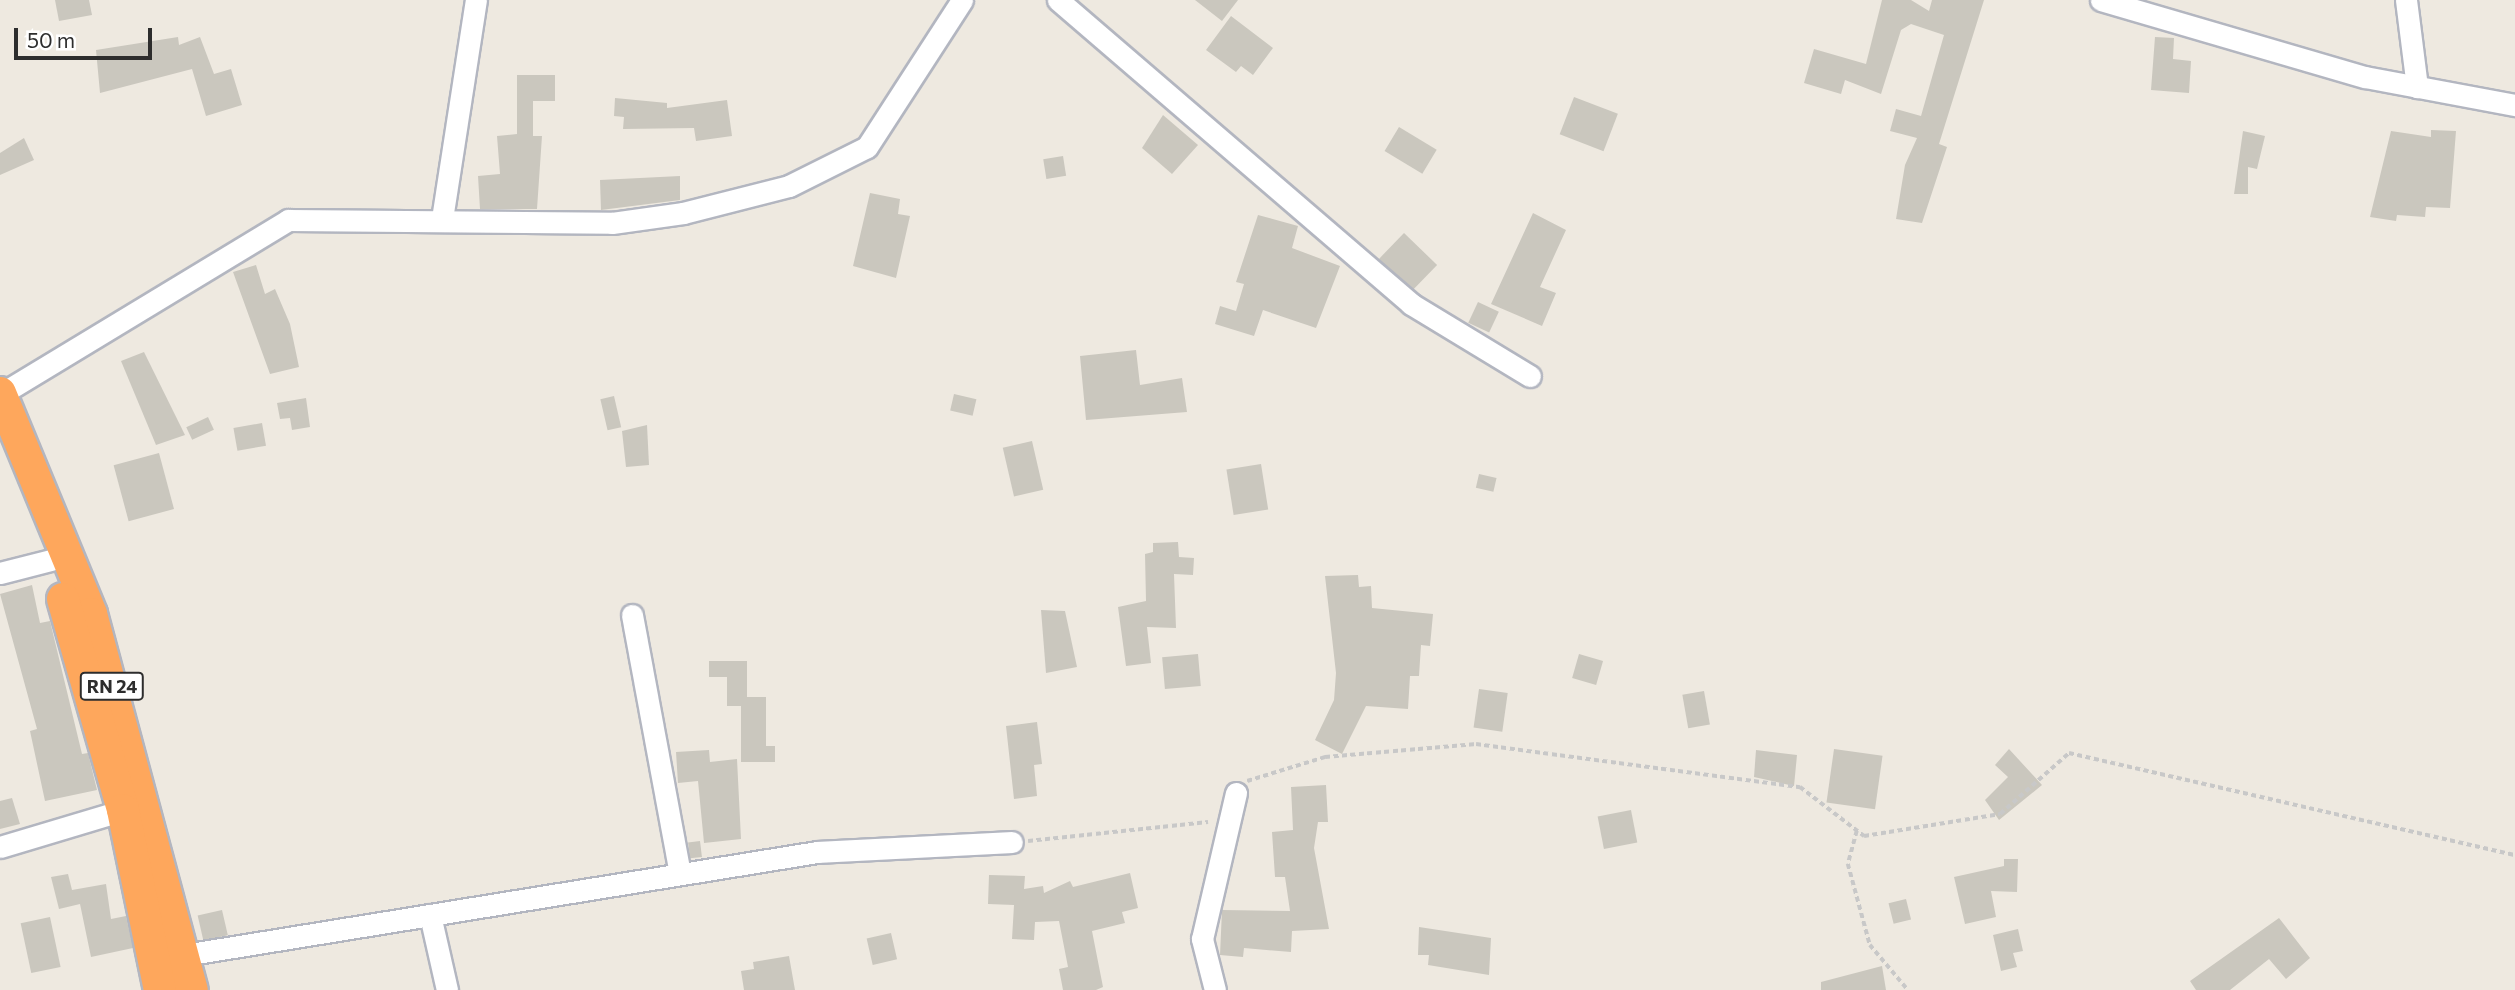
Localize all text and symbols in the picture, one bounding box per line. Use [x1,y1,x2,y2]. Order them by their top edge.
scale bar [18,14,156,58]
text: 50 m [27,27,75,52]
road number: RN 24 [79,672,145,700]

